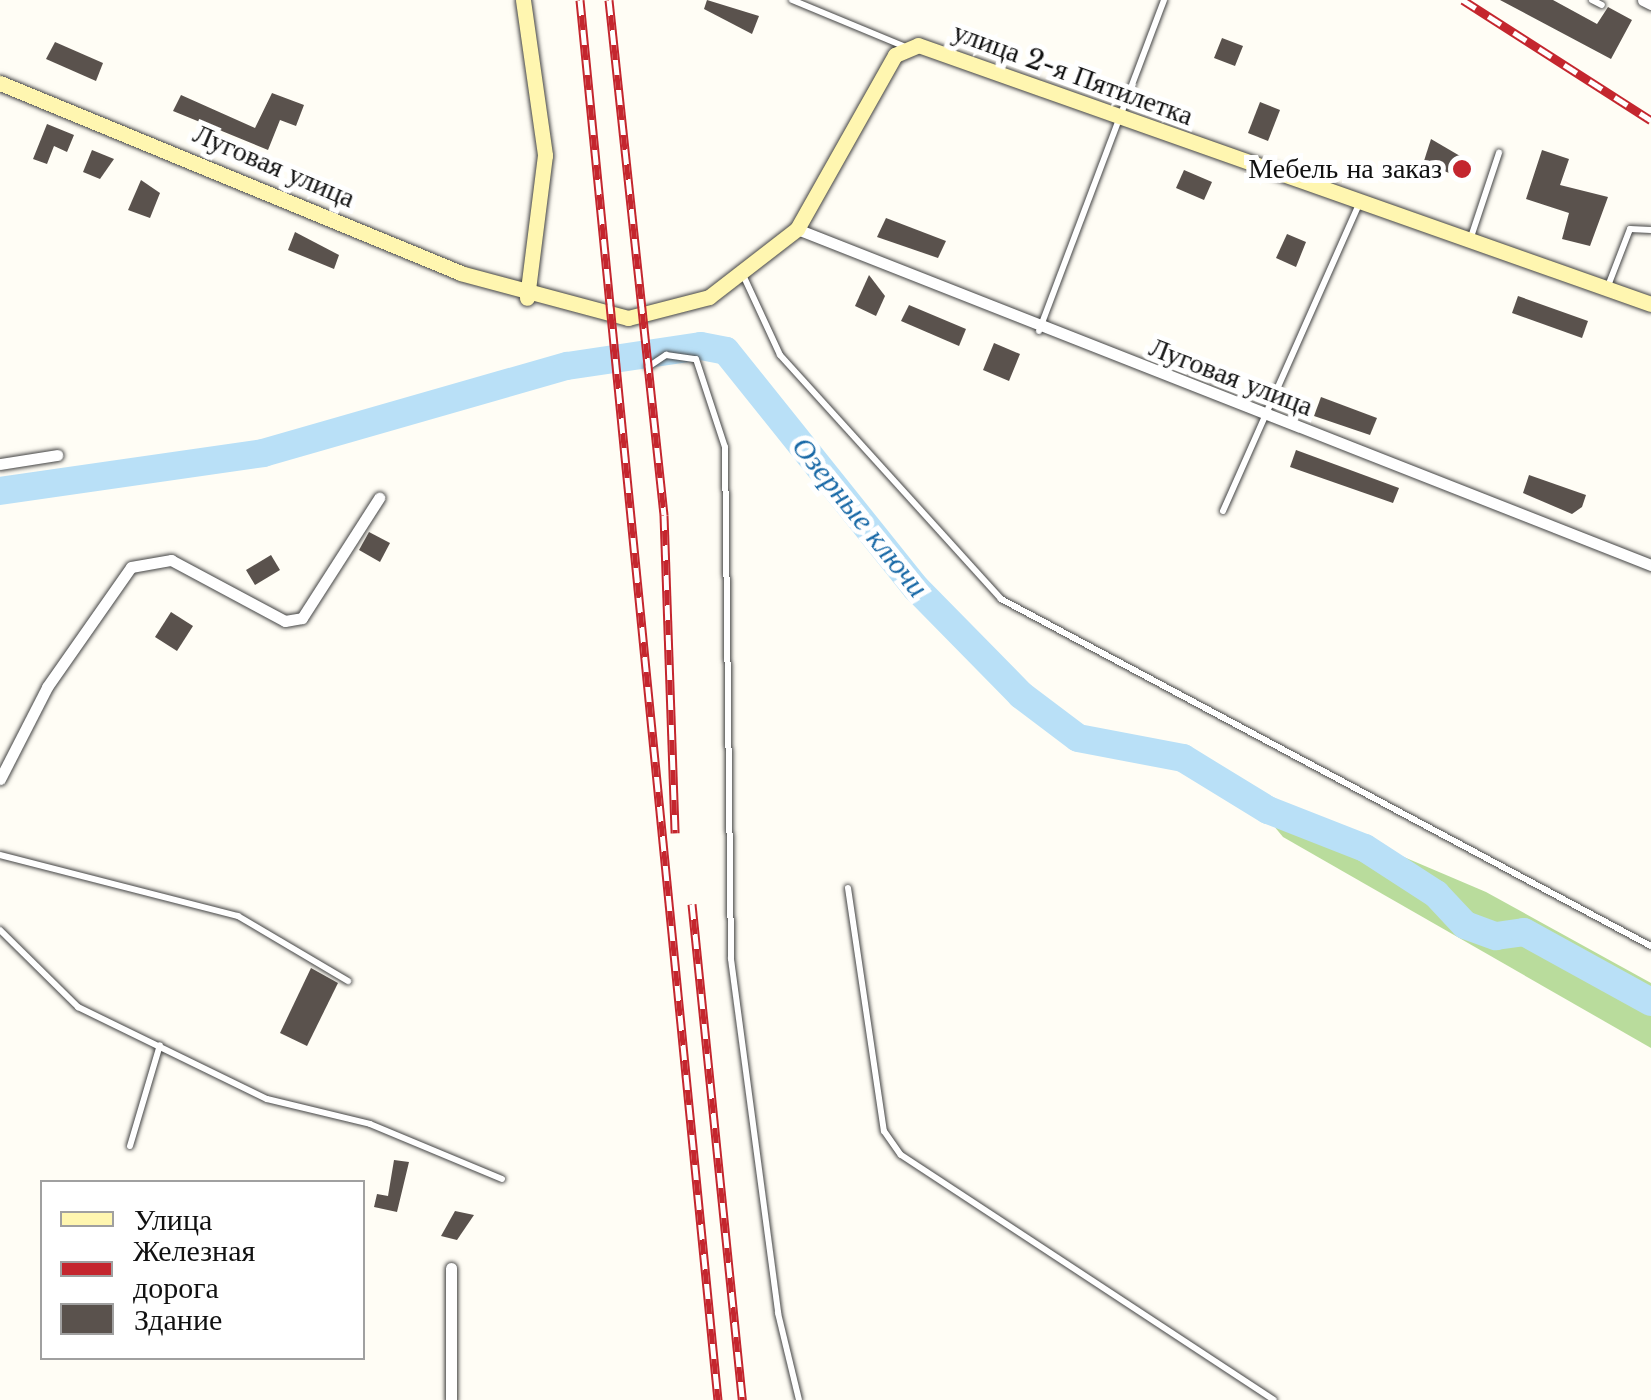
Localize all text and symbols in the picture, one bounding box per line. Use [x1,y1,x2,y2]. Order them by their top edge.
street label: улица 2-я Пятилетка [948,15,1198,133]
street label: Луговая улица [188,117,360,215]
place label: Мебель на заказ [1248,152,1442,186]
marker: Мебель на заказ [1451,158,1473,180]
street label: Луговая улица [1144,330,1318,424]
water label: Озерные ключи [784,429,936,605]
legend [40,1180,365,1360]
text: Улица [134,1201,212,1238]
text: Железная дорога [133,1232,255,1306]
text: Здание [134,1301,222,1338]

